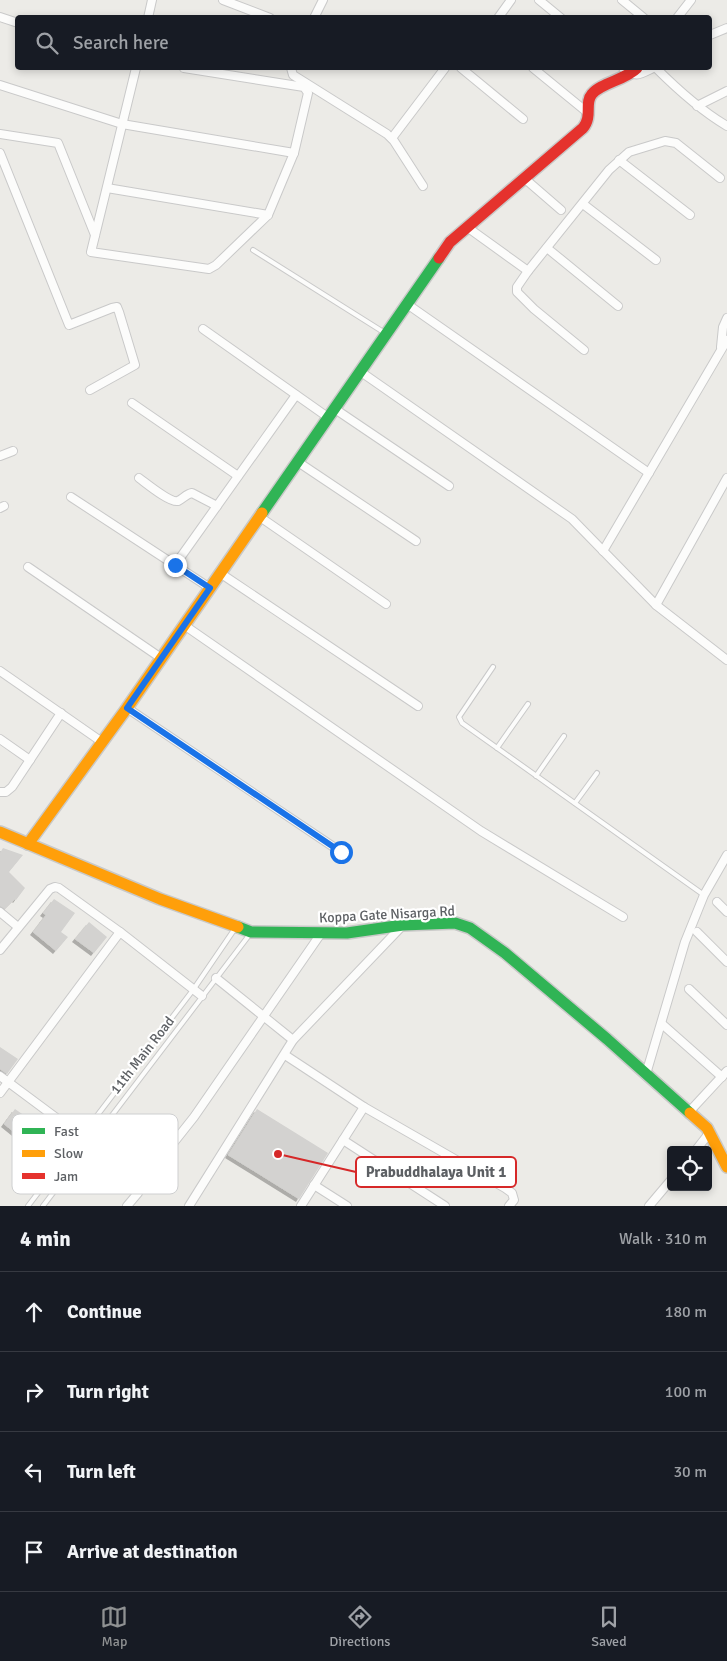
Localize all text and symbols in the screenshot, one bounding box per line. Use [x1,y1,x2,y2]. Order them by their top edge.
search box [15,15,712,70]
icon: search [33,29,61,57]
text: Search here [73,31,169,55]
route end [164,554,187,577]
route start [330,841,353,864]
street label: Koppa Gate Nisarga Rd [319,902,455,927]
street label: 11th Main Road [107,1013,178,1097]
legend [12,1114,178,1194]
text: Fast [54,1123,79,1140]
text: Slow [54,1145,83,1162]
map controls [667,1146,712,1191]
button: locate [667,1146,712,1191]
callout: Prabuddhalaya Unit 1 [356,1157,516,1187]
text: Prabuddhalaya Unit 1 [366,1163,506,1181]
text: Jam [54,1168,78,1185]
text: 4 min [20,1226,71,1252]
text: Walk · 310 m [619,1229,707,1249]
icon: ahead [20,1298,48,1326]
text: Continue [67,1300,142,1324]
text: 180 m [665,1302,707,1322]
icon: right [20,1378,48,1406]
text: Turn right [67,1380,149,1404]
text: 100 m [665,1382,707,1402]
icon: left [20,1458,48,1486]
text: Turn left [67,1460,136,1484]
text: 30 m [673,1462,707,1482]
icon: arrive [20,1538,48,1566]
text: Arrive at destination [67,1540,238,1564]
tab: Map [100,1603,128,1650]
tab: Directions [329,1603,390,1650]
tab: Saved [591,1603,627,1650]

